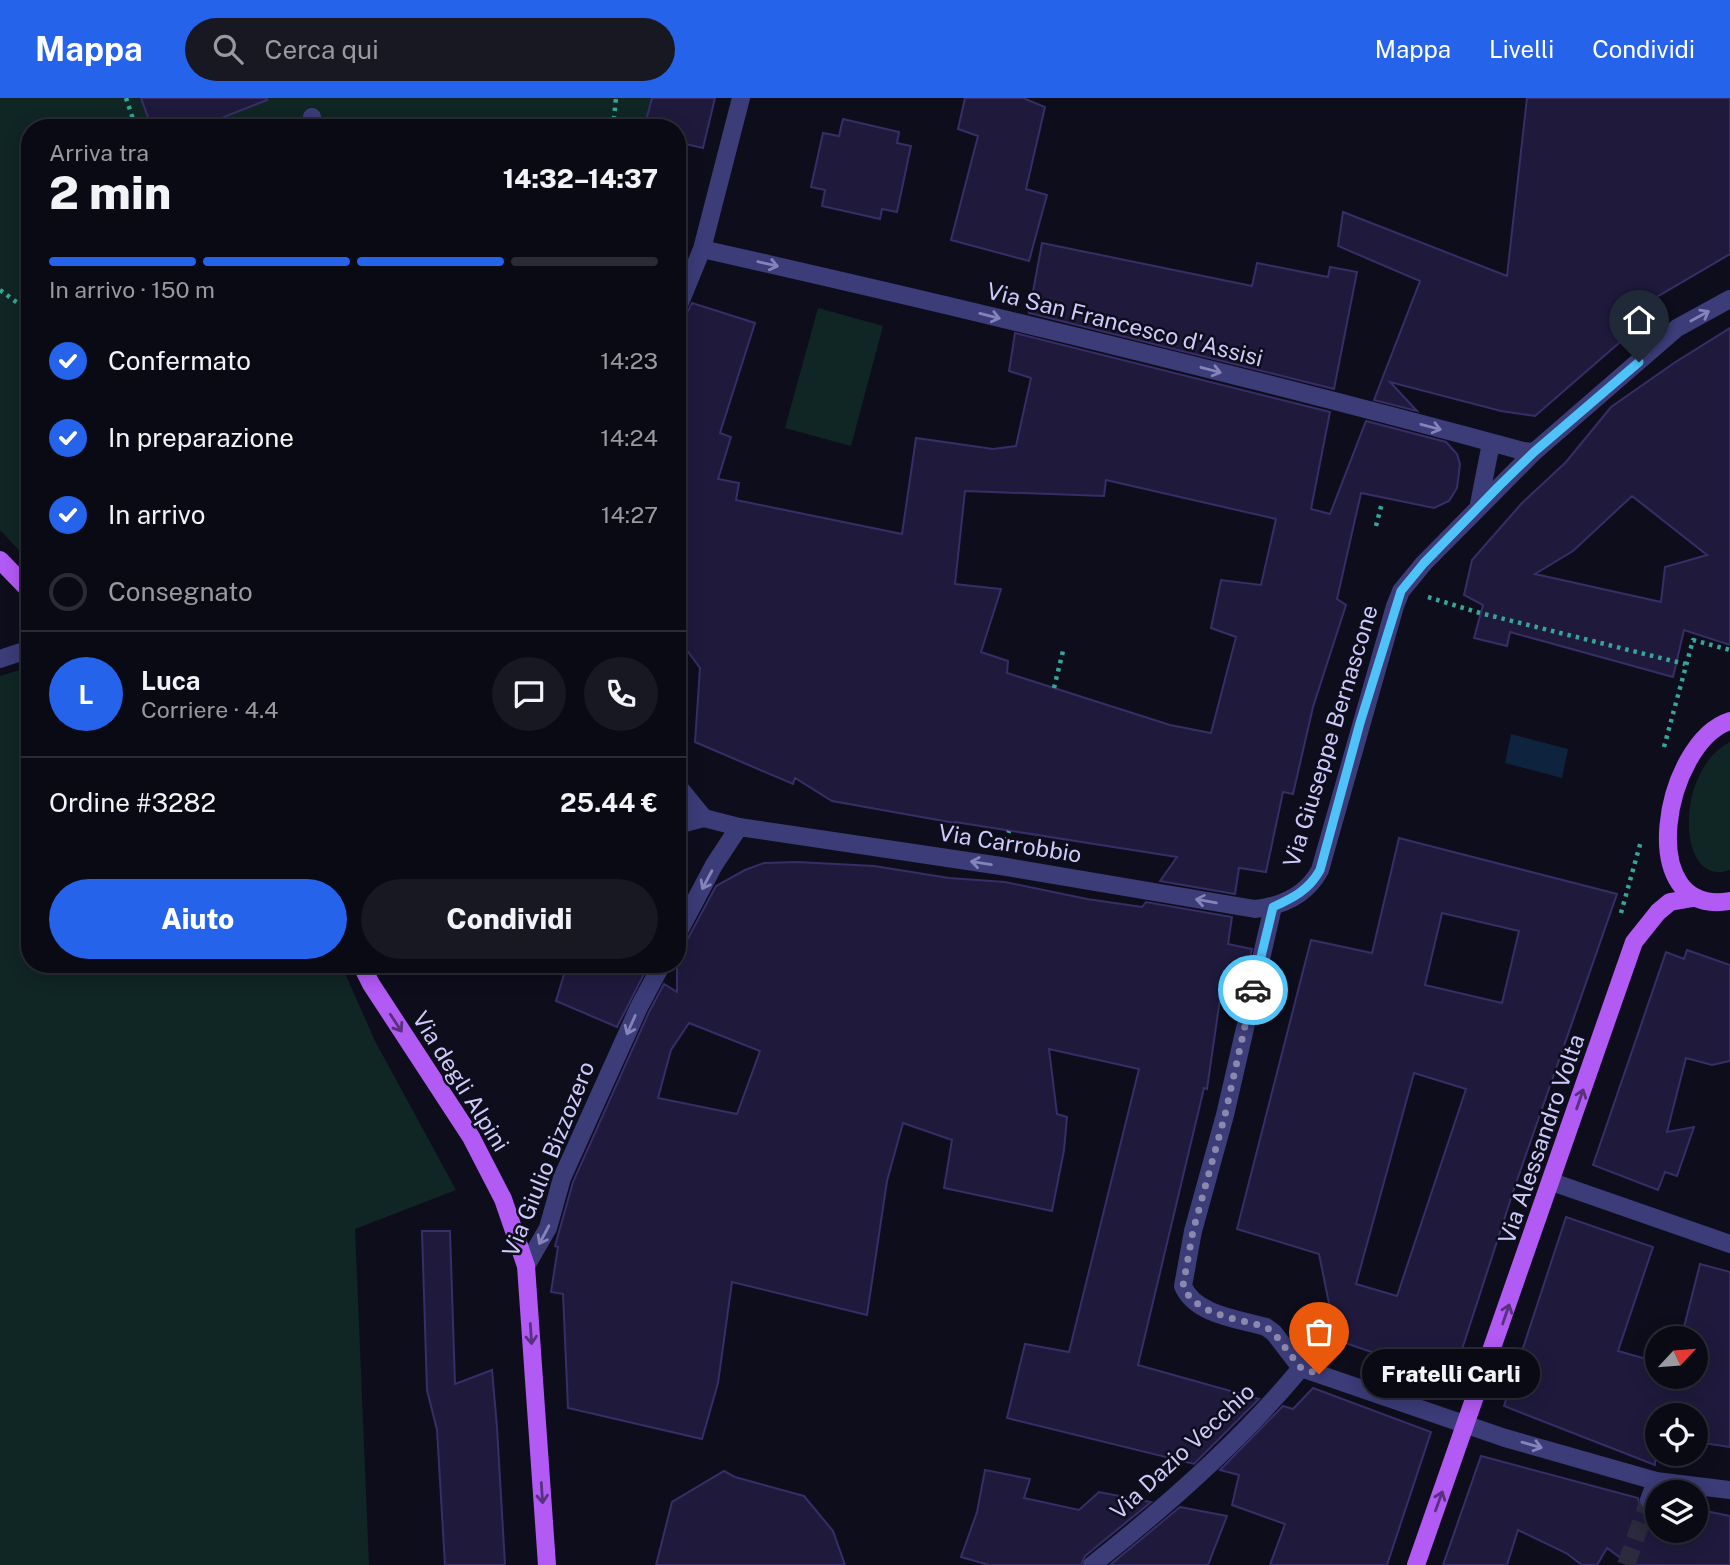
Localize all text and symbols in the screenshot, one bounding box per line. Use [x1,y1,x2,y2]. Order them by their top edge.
search box [185,18,675,81]
text: Mappa [35,30,143,68]
icon: search [209,30,247,68]
text: Cerca qui [265,34,379,65]
text: Mappa [1375,35,1451,63]
text: Livelli [1489,35,1554,63]
text: Condividi [1592,35,1695,63]
text: Arriva tra [49,139,149,166]
text: 14:32–14:37 [503,163,658,194]
text: 2 min [49,165,171,219]
one-way arrow [756,258,779,272]
text: In arrivo · 150 m [49,276,215,303]
street label: Via San Francesco d'Assisi [984,277,1266,371]
pin [1609,290,1669,362]
icon: home [1620,301,1658,339]
one-way arrow [1689,309,1710,322]
one-way arrow [978,310,1001,323]
icon: check [49,342,87,380]
text: Confermato [108,345,251,376]
text: 14:23 [600,347,658,374]
one-way arrow [1199,364,1222,377]
icon: check [49,419,87,457]
one-way arrow [1419,421,1442,434]
text: In preparazione [108,422,294,453]
text: 14:24 [600,424,658,451]
icon: check [49,496,87,534]
text: In arrivo [108,499,205,530]
text: 14:27 [601,501,658,528]
text: Consegnato [108,576,253,607]
street label: Via Giuseppe Bernascone [1277,602,1383,870]
button: chat [492,657,566,731]
button: phone [584,657,658,731]
text: Luca [141,665,201,696]
text: L [78,679,94,710]
text: Corriere · 4.4 [141,696,278,723]
text: Ordine #3282 [49,787,216,818]
text: 25.44 € [560,787,658,818]
street label: Via Carrobbio [936,818,1084,868]
one-way arrow [970,856,993,869]
one-way arrow [699,869,713,890]
button: Aiuto [49,879,347,959]
button: Condividi [361,879,658,959]
one-way arrow [1195,893,1218,907]
courier [1218,955,1288,1025]
icon: car [1234,971,1272,1009]
street label: Via degli Alpini [407,1006,515,1156]
one-way arrow [390,1012,404,1032]
one-way arrow [624,1014,637,1035]
street label: Via Alessandro Volta [1492,1031,1590,1247]
street label: Via Giulio Bizzozero [496,1057,600,1261]
one-way arrow [1575,1089,1588,1111]
one-way arrow [536,1224,550,1244]
pin [1289,1302,1349,1374]
one-way arrow [1500,1303,1513,1325]
icon: bag [1300,1313,1338,1351]
one-way arrow [525,1322,538,1345]
north arrow [1645,1326,1708,1390]
map controls [1645,1326,1708,1543]
callout: Fratelli Carli [1361,1350,1540,1398]
text: Fratelli Carli [1381,1360,1521,1387]
street label: Via Dazio Vecchio [1104,1377,1260,1525]
button: locate [1645,1403,1708,1466]
one-way arrow [1521,1440,1543,1453]
button: layers [1645,1480,1708,1543]
one-way arrow [536,1482,549,1504]
one-way arrow [1434,1490,1447,1512]

